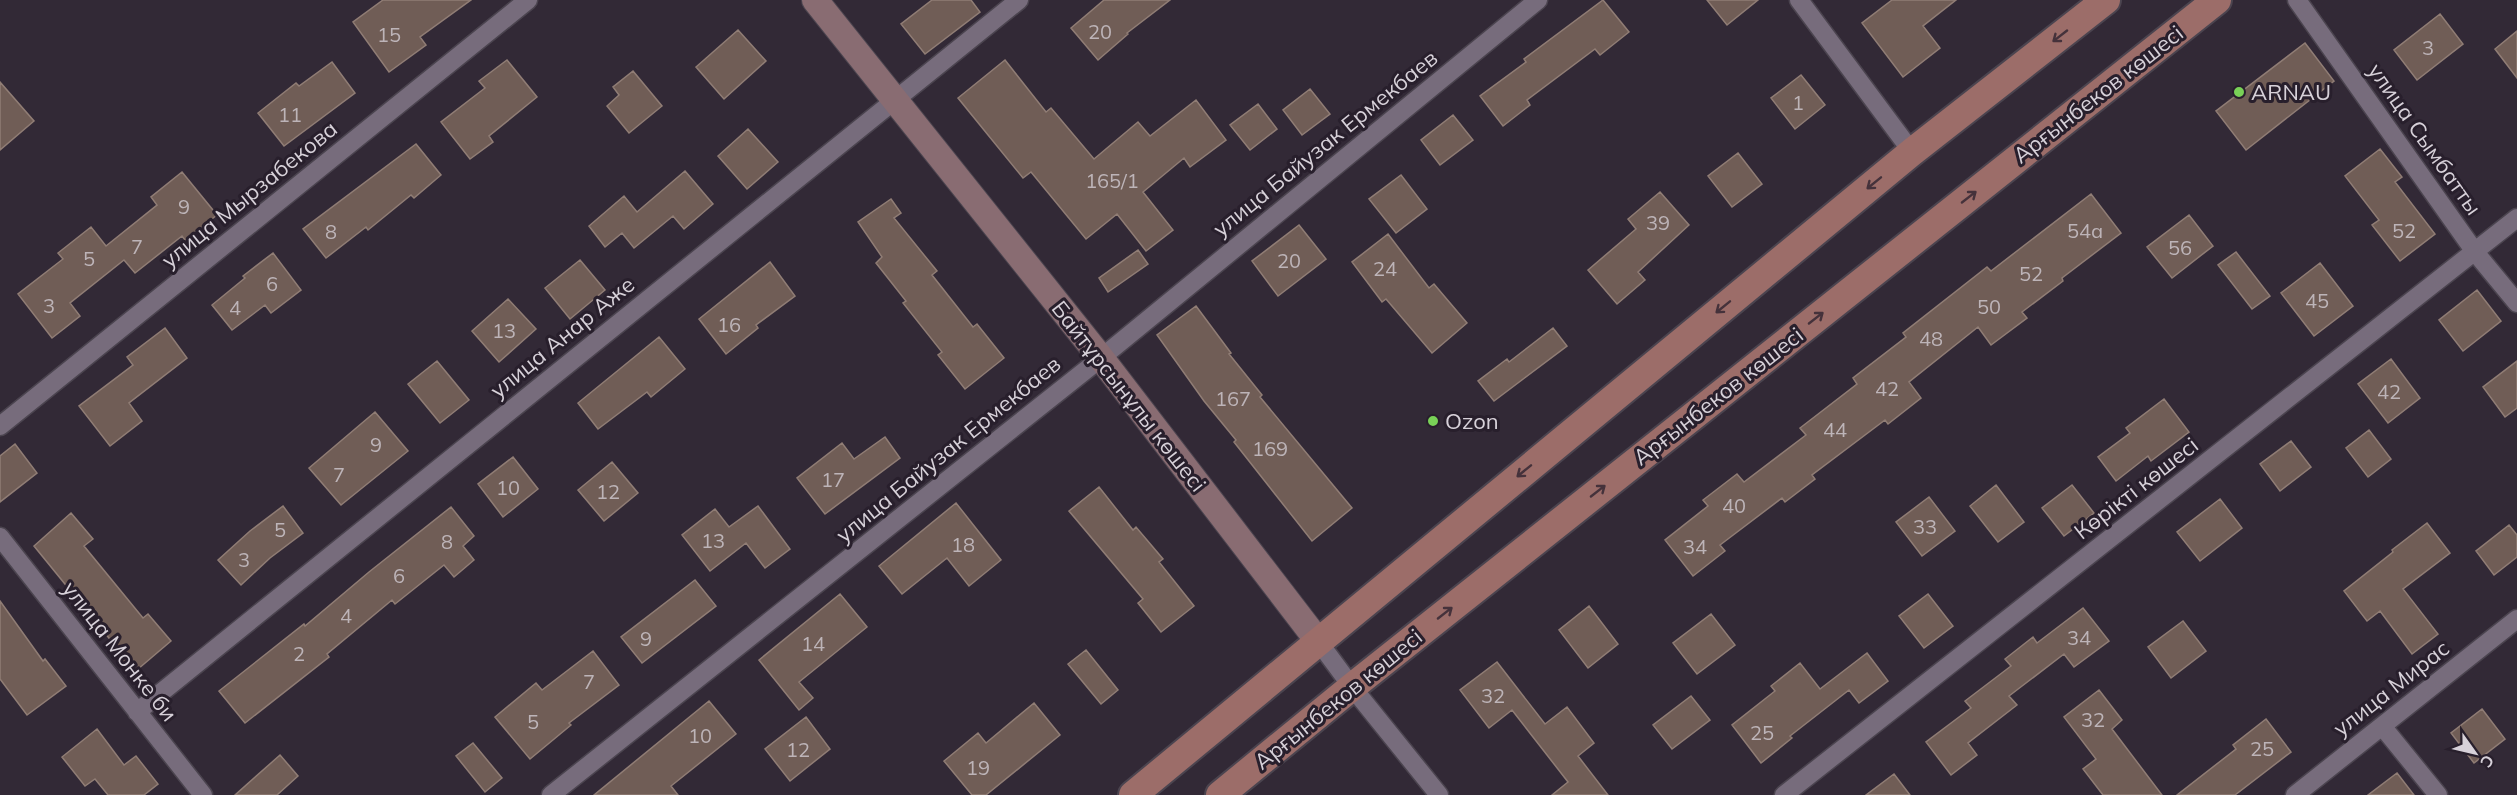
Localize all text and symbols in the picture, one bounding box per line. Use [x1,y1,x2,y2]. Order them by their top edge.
house number: 20 [1088,19,1112,44]
street label: Арғынбеков көшесі [2007,19,2189,169]
house number: 15 [377,22,401,47]
one-way arrow [2052,30,2068,43]
house number: 3 [2422,35,2434,60]
street label: улица Байузак Ермекбаев [1207,44,1443,242]
street label: улица Сымбатты [2362,58,2488,220]
place label: ARNAU [2251,78,2331,106]
marker: ARNAU [2232,85,2246,99]
house number: 1 [1792,90,1804,115]
house number: 11 [278,102,302,127]
street label: улица Мырзабекова [155,114,343,274]
house number: 165/1 [1085,168,1139,193]
one-way arrow [1866,177,1882,190]
one-way arrow [1961,190,1977,203]
house number: 9 [178,194,190,219]
house number: 39 [1646,210,1670,235]
house number: 54а [2067,218,2103,243]
house number: 52 [2392,218,2416,243]
house number: 8 [325,219,337,244]
house number: 7 [131,234,143,259]
house number: 56 [2168,235,2192,260]
house number: 5 [83,246,95,271]
house number: 20 [1277,248,1301,273]
house number: 24 [1373,256,1397,281]
house number: 52 [2019,261,2043,286]
street label: улица Анар Аже [484,270,640,404]
house number: 6 [266,271,278,296]
house number: 45 [2305,288,2329,313]
house number: 3 [43,293,55,318]
house number: 50 [1977,294,2001,319]
house number: 4 [229,295,241,320]
street label: Байтұрсынұлы көшесі [1046,295,1212,497]
one-way arrow [1715,301,1731,314]
one-way arrow [1808,311,1824,324]
house number: 16 [717,312,741,337]
house number: 13 [492,318,516,343]
street label: Арғынбеков көшесі [1627,321,1809,471]
house number: 48 [1919,326,1943,351]
street label: улица Байузак Ермекбаев [830,350,1066,548]
house number: 42 [1875,376,1899,401]
house number: 42 [2377,379,2401,404]
house number: 167 [1215,386,1251,411]
place label: Ozon [1445,407,1499,435]
marker: Ozon [1426,414,1440,428]
house number: 44 [1823,417,1847,442]
street label: Көрікті көшесі [2068,431,2204,545]
house number: 9 [370,432,382,457]
house number: 169 [1252,436,1288,461]
house number: 7 [333,462,345,487]
one-way arrow [1517,464,1532,478]
house number: 17 [821,467,845,492]
house number: 10 [496,475,520,500]
house number: 12 [596,479,620,504]
one-way arrow [1589,485,1605,498]
house number: 40 [1722,493,1746,518]
house number: 33 [1913,514,1937,539]
house number: 5 [274,517,286,542]
house number: 13 [701,528,725,553]
house number: 8 [441,529,453,554]
house number: 18 [951,532,975,557]
house number: 34 [1683,534,1707,559]
house number: 3 [238,547,250,572]
house number: 6 [393,563,405,588]
street label: улица Монке би [57,575,183,727]
house number: 4 [340,603,352,628]
one-way arrow [1437,606,1453,619]
street label: Арғынбеков көшесі [1248,623,1428,775]
house number: 34 [2067,625,2091,650]
house number: 9 [640,626,652,651]
house number: 14 [801,631,825,656]
street label: улица Мирас [2327,634,2455,742]
house number: 2 [293,641,305,666]
house number: 7 [583,669,595,694]
house number: 32 [1481,683,1505,708]
house number: 32 [2081,707,2105,732]
house number: 5 [527,709,539,734]
house number: 25 [1750,720,1774,745]
house number: 10 [688,723,712,748]
north arrow [2445,723,2505,783]
house number: 25 [2250,736,2274,761]
house number: 12 [786,737,810,762]
text: С [2476,751,2499,772]
house number: 19 [966,755,990,780]

